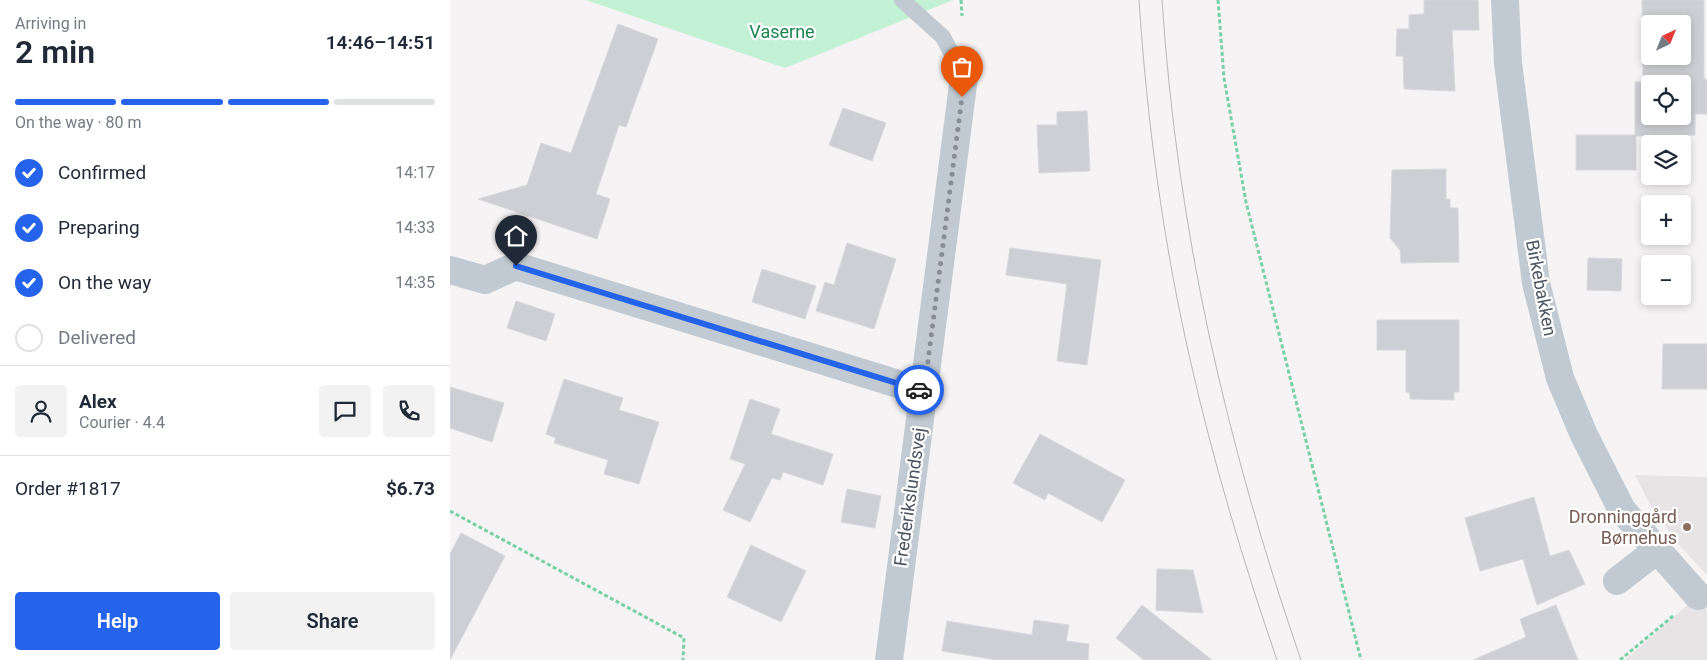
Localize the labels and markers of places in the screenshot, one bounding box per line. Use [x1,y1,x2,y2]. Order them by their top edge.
pin [941,46,983,97]
pin [495,215,537,266]
place label: Dronninggård Børnehus [1569,506,1677,548]
marker: Dronninggård Børnehus [1681,521,1693,533]

